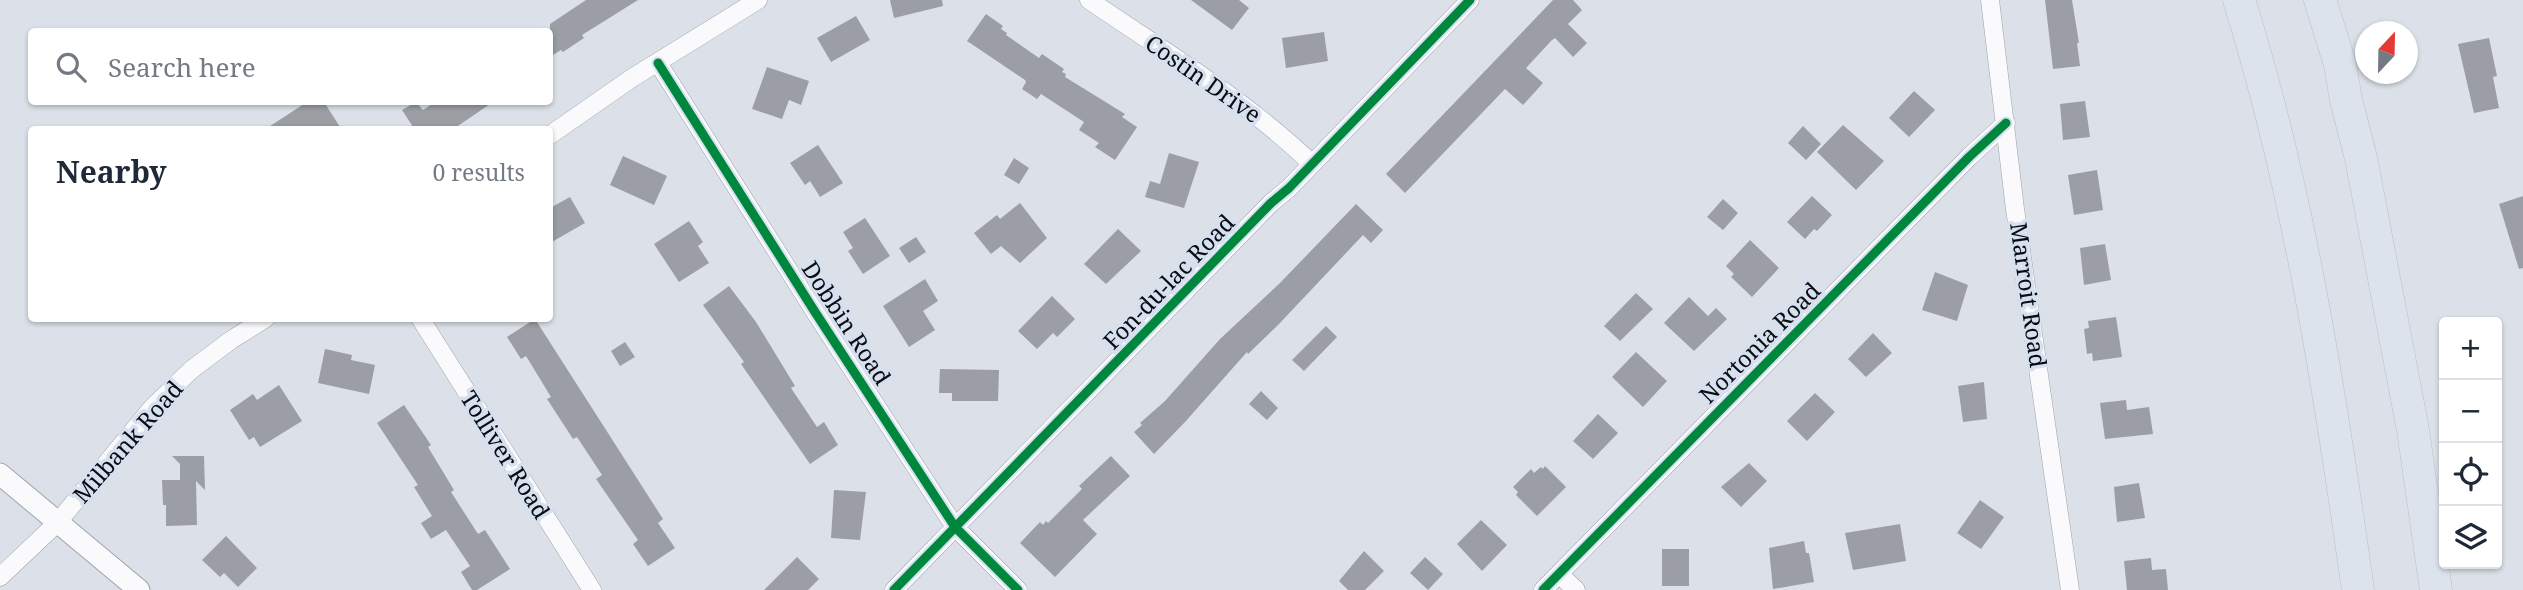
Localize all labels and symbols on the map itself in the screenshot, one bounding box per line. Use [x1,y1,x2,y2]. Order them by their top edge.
north arrow [2355,21,2418,84]
street label: Costin Drive [1139,26,1268,130]
street label: Fon-du-lac Road [1095,207,1241,356]
street label: Marroit Road [2003,220,2055,370]
street label: Dobbin Road [795,254,899,391]
street label: Nortonia Road [1692,275,1827,410]
street label: Milbank Road [65,373,189,510]
street label: Tolliver Road [454,384,558,525]

